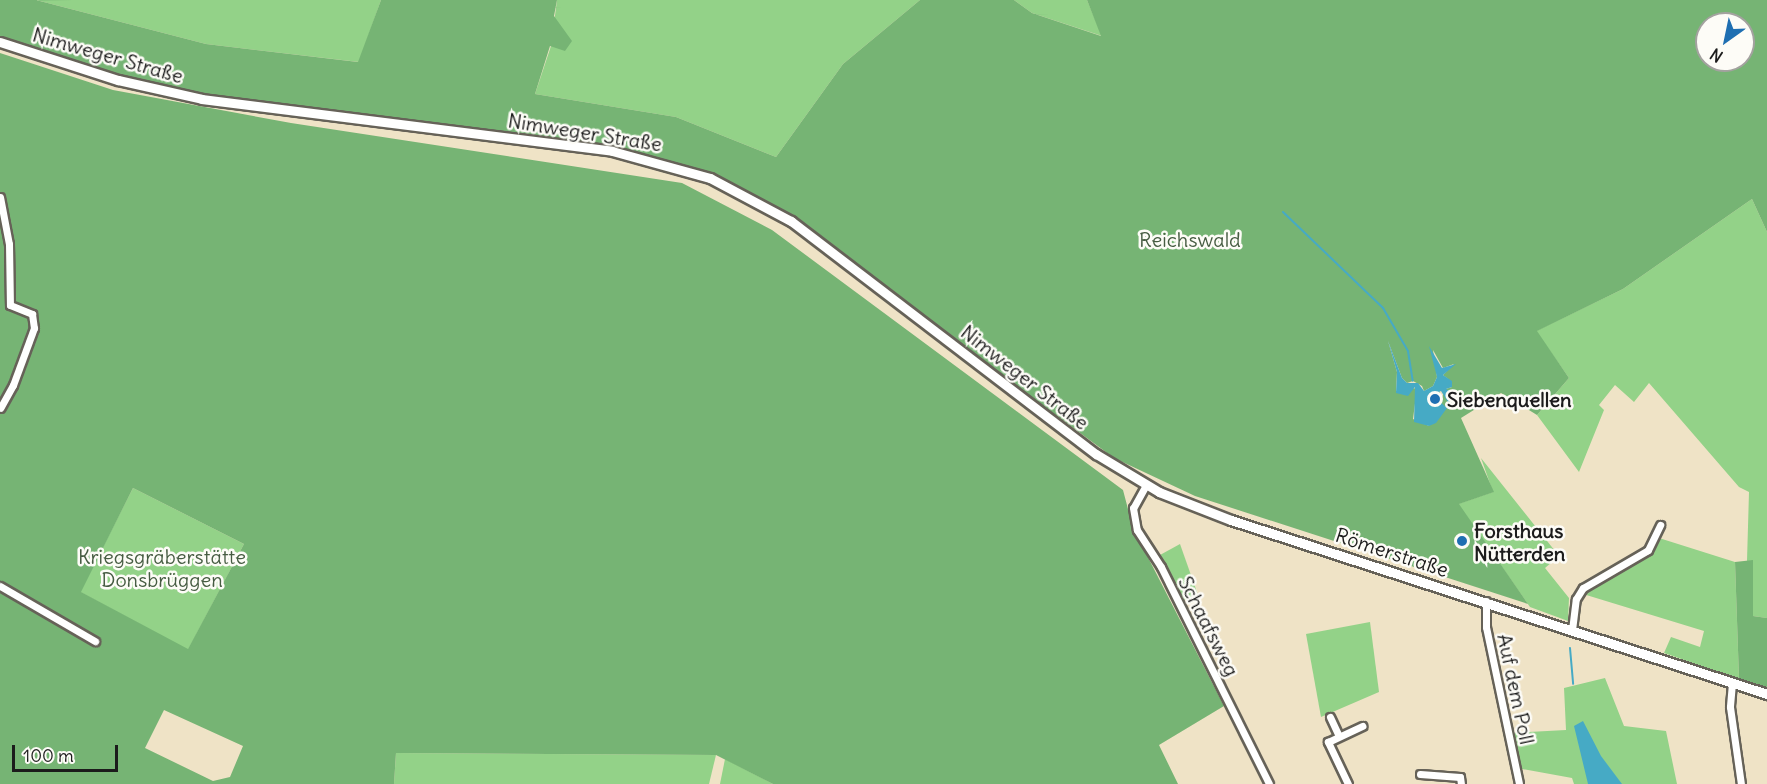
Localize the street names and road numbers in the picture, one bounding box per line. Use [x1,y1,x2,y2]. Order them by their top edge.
street label: Nimweger Straße [30,22,186,88]
street label: Nimweger Straße [506,108,664,156]
street label: Nimweger Straße [956,320,1094,434]
street label: Römerstraße [1333,522,1451,582]
street label: Schaafsweg [1174,572,1244,680]
street label: Auf dem Poll [1493,632,1539,746]

